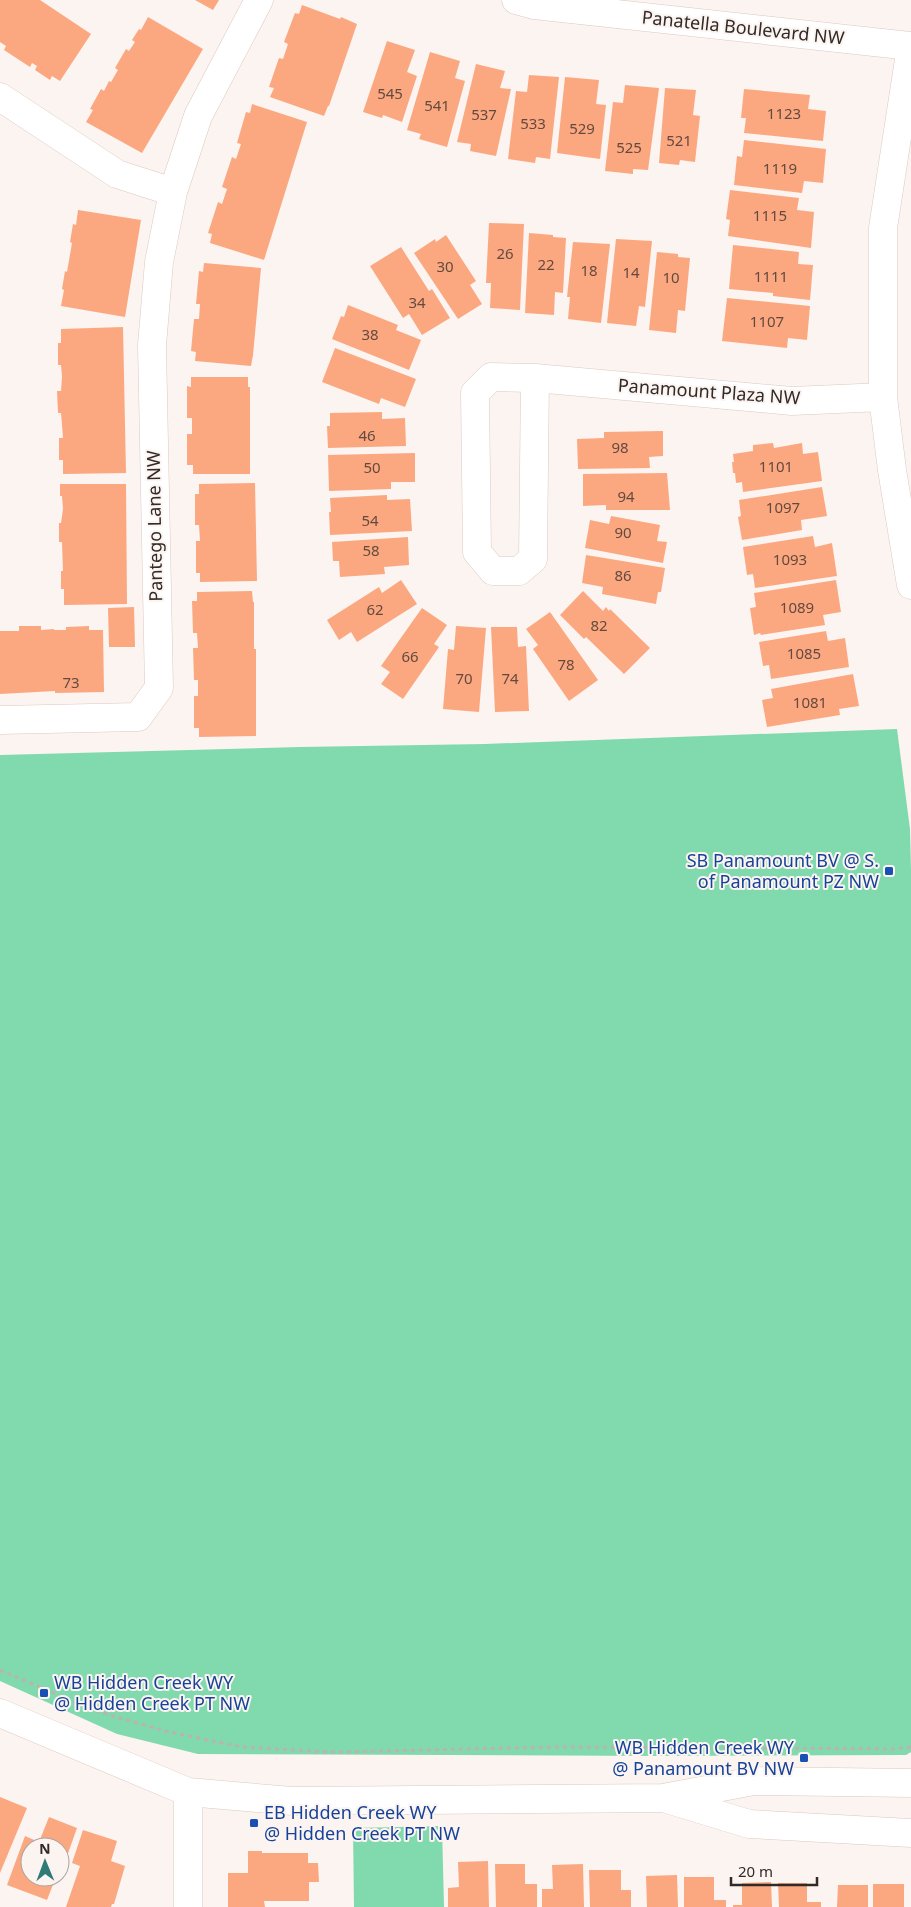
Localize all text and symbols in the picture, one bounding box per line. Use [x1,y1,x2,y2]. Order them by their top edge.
street label: Panatella Boulevard NW [641,4,846,50]
house number: 545 [377,83,403,103]
house number: 541 [424,95,450,115]
house number: 1123 [767,103,801,123]
house number: 537 [471,104,497,124]
house number: 533 [520,113,546,133]
house number: 529 [569,118,595,138]
house number: 521 [666,130,692,150]
house number: 525 [616,137,642,157]
house number: 1119 [763,158,797,178]
house number: 1115 [753,205,787,225]
house number: 26 [496,243,514,263]
house number: 22 [537,254,555,274]
house number: 30 [436,256,454,276]
house number: 18 [580,260,598,280]
house number: 14 [622,262,640,282]
house number: 1111 [754,266,788,286]
house number: 10 [662,267,680,287]
house number: 34 [408,292,426,312]
house number: 1107 [750,311,784,331]
house number: 38 [361,324,379,344]
street label: Panamount Plaza NW [617,373,801,409]
house number: 46 [358,425,376,445]
house number: 98 [611,437,629,457]
street label: Pantego Lane NW [141,450,167,602]
house number: 1101 [759,456,793,476]
house number: 50 [363,457,381,477]
house number: 94 [617,486,635,506]
house number: 1097 [766,497,800,517]
house number: 54 [361,510,379,530]
house number: 90 [614,522,632,542]
house number: 58 [362,540,380,560]
house number: 1093 [773,549,807,569]
house number: 86 [614,565,632,585]
house number: 1089 [780,597,814,617]
house number: 62 [366,599,384,619]
house number: 82 [590,615,608,635]
house number: 1085 [787,643,821,663]
house number: 66 [401,646,419,666]
house number: 78 [557,654,575,674]
house number: 70 [455,668,473,688]
house number: 74 [501,668,519,688]
house number: 73 [62,672,80,692]
house number: 1081 [793,692,827,712]
place label: SB Panamount BV @ S. of Panamount PZ NW [687,848,879,893]
marker: SB Panamount BV @ S. of Panamount PZ NW [883,865,895,877]
place label: WB Hidden Creek WY @ Hidden Creek PT NW [54,1670,250,1715]
marker: WB Hidden Creek WY @ Hidden Creek PT NW [38,1687,50,1699]
place label: WB Hidden Creek WY @ Panamount BV NW [612,1735,795,1780]
marker: WB Hidden Creek WY @ Panamount BV NW [798,1752,810,1764]
place label: EB Hidden Creek WY @ Hidden Creek PT NW [264,1800,460,1845]
marker: EB Hidden Creek WY @ Hidden Creek PT NW [248,1817,260,1829]
north arrow [20,1837,70,1887]
text: N [39,1839,51,1858]
scale bar [731,1854,817,1886]
text: 20 m [738,1861,773,1881]

